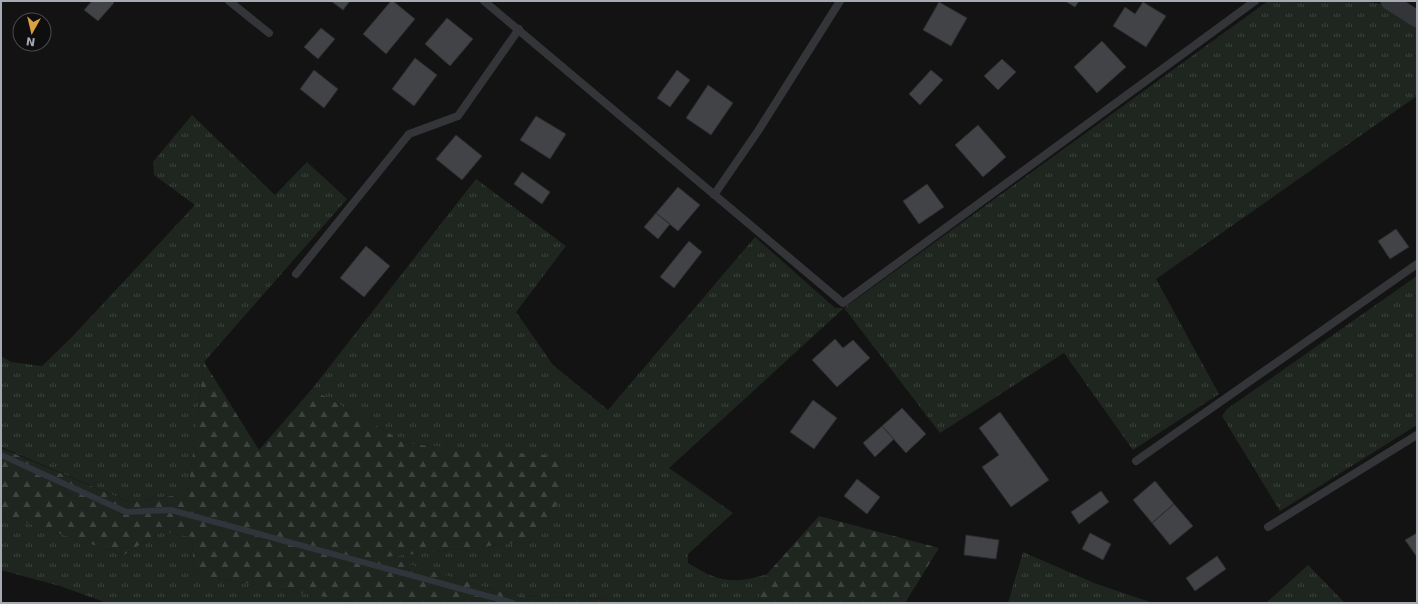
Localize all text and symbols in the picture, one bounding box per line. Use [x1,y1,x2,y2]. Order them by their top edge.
north arrow [12,12,52,52]
text: N [25,34,36,48]

